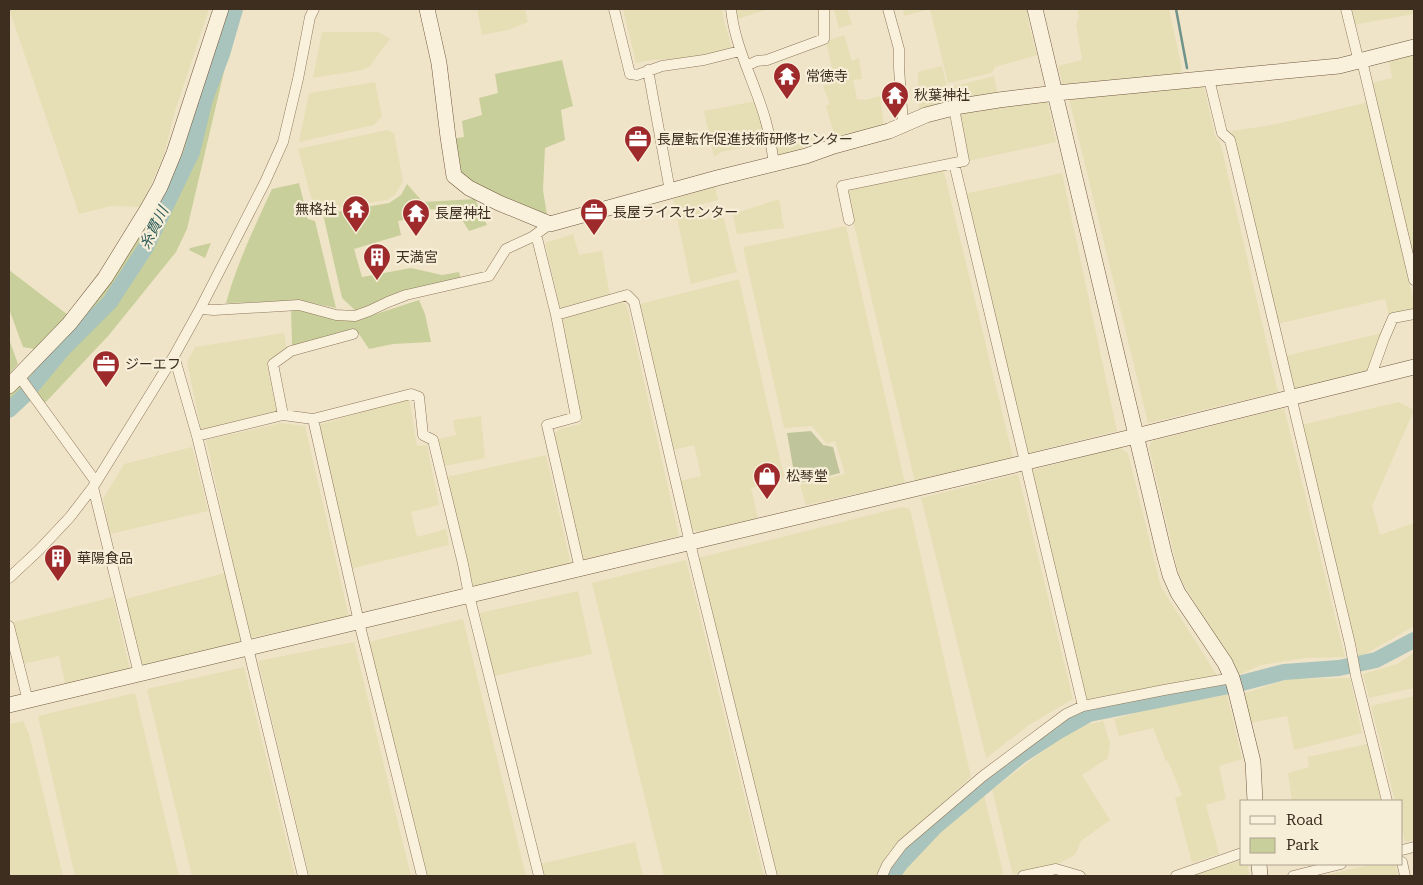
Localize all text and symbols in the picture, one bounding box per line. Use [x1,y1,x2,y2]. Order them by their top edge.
temple icon: 常徳寺 [772,61,802,100]
place label: 常徳寺 [806,68,848,84]
temple icon: 秋葉神社 [880,80,910,119]
place label: 秋葉神社 [914,87,970,103]
office icon: 長屋転作促進技術研修センター [623,124,653,163]
place label: 長屋転作促進技術研修センター [657,131,853,147]
temple icon: 無格社 [341,194,371,233]
office icon: 長屋ライスセンター [579,197,609,236]
temple icon: 長屋神社 [401,198,431,237]
place label: 無格社 [295,201,337,217]
water label: 糸貫川 [136,202,173,252]
place label: 長屋ライスセンター [613,204,739,220]
place label: 長屋神社 [435,205,491,221]
building icon: 天満宮 [362,242,392,281]
place label: 天満宮 [396,249,438,265]
office icon: ジーエフ [91,349,121,388]
place label: ジーエフ [125,356,181,372]
shop icon: 松琴堂 [752,461,782,500]
place label: 松琴堂 [786,468,828,484]
building icon: 華陽食品 [43,543,73,582]
place label: 華陽食品 [77,550,133,566]
legend [1240,800,1403,865]
text: Road [1286,811,1323,829]
text: Park [1286,836,1320,854]

